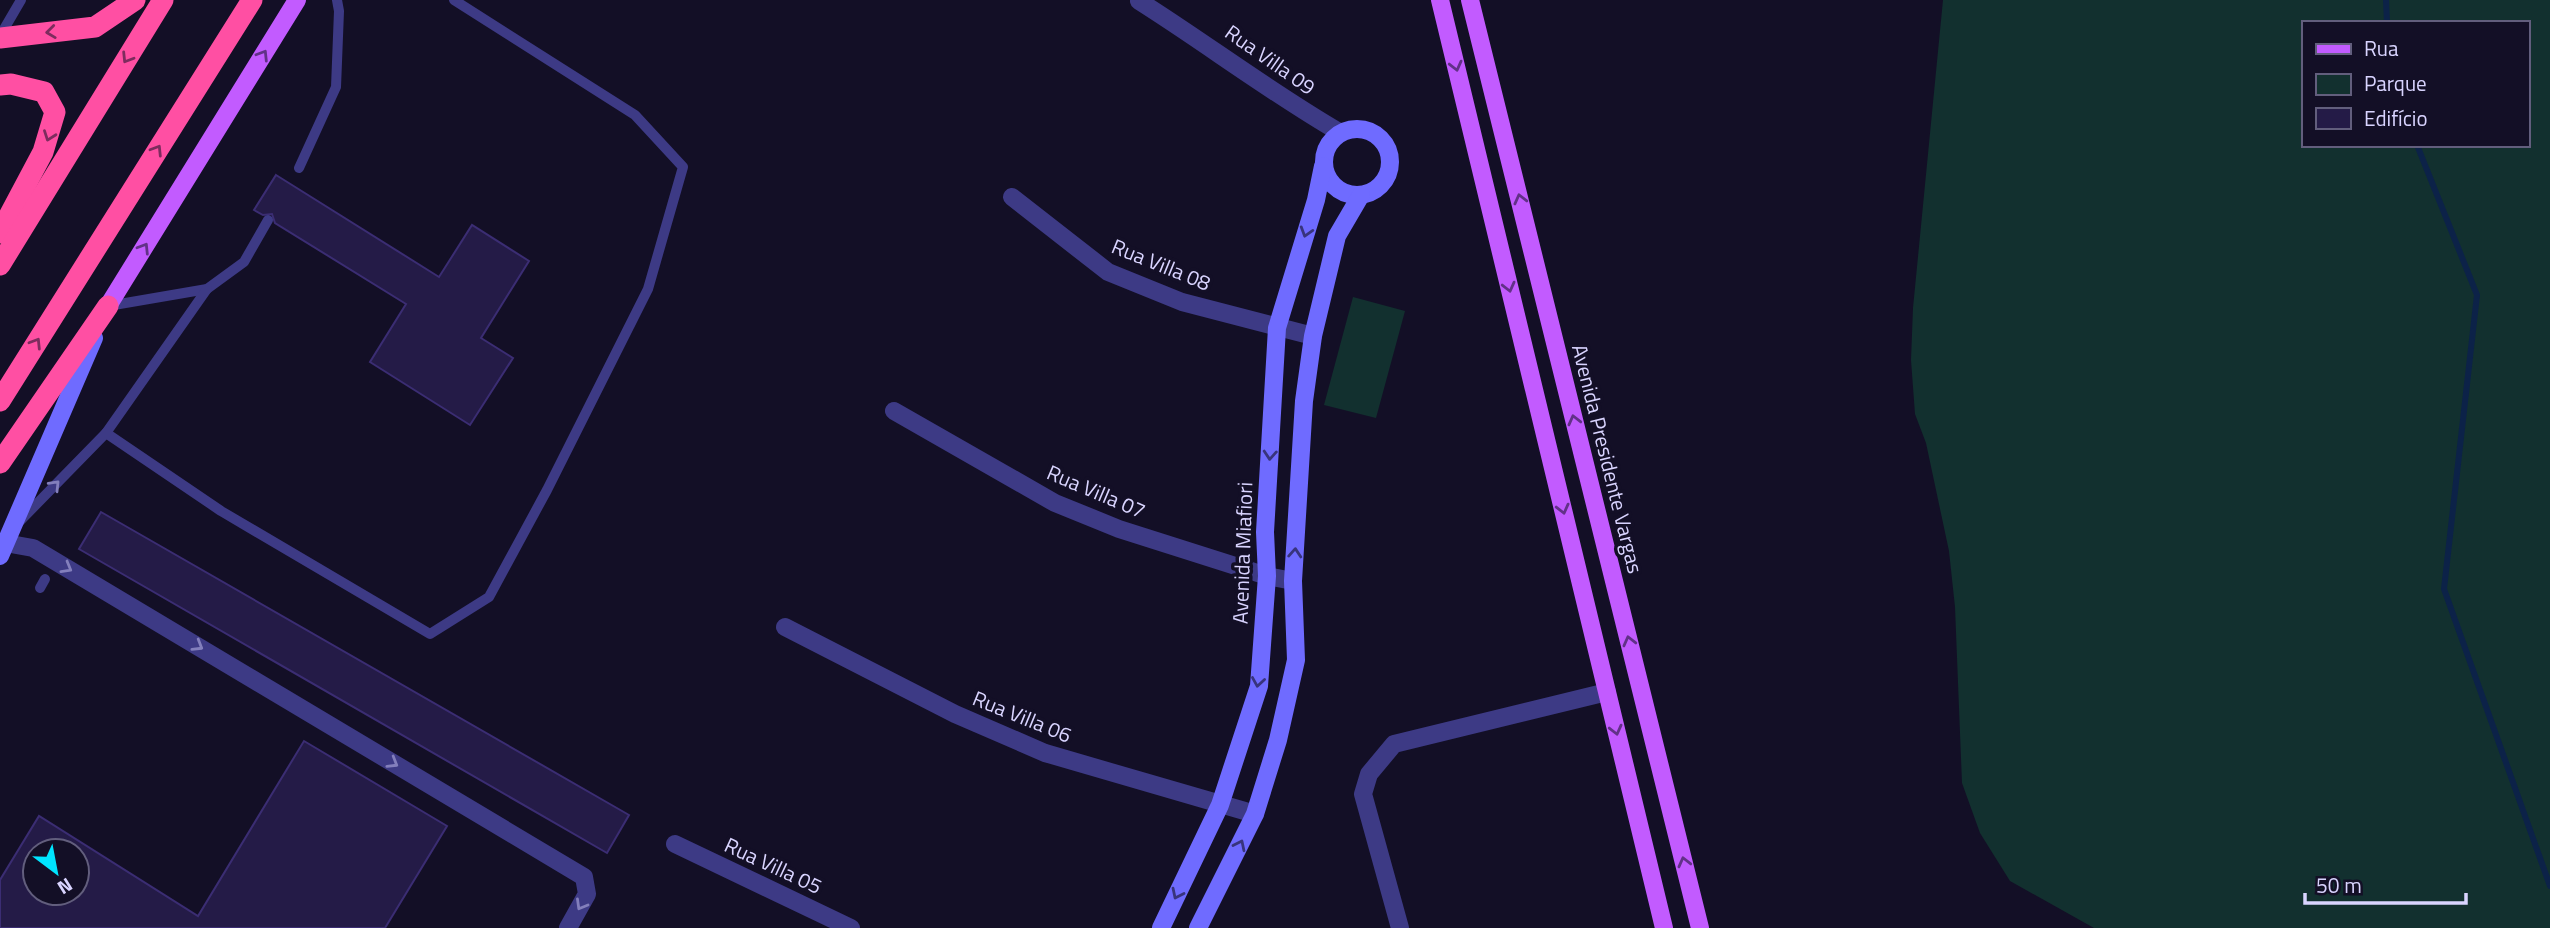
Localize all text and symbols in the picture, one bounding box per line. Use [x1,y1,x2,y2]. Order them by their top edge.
street label: Rua Villa 09 [1219,16,1322,102]
legend [2302,21,2529,147]
one-way arrow [45,25,57,40]
text: Rua [2364,32,2399,64]
one-way arrow [255,49,268,62]
one-way arrow [122,51,135,64]
one-way arrow [1447,60,1462,72]
text: Parque [2364,67,2427,99]
text: Edifício [2364,102,2428,134]
one-way arrow [43,129,57,141]
one-way arrow [149,145,162,158]
one-way arrow [1514,193,1528,205]
one-way arrow [1300,226,1315,238]
street label: Rua Villa 08 [1107,230,1216,299]
one-way arrow [135,243,148,256]
one-way arrow [1501,281,1515,293]
one-way arrow [28,338,41,351]
street label: Avenida Presidente Vargas [1564,341,1652,577]
one-way arrow [1568,414,1582,426]
one-way arrow [1263,450,1278,461]
street label: Rua Villa 07 [1042,456,1151,526]
one-way arrow [47,480,60,493]
street label: Avenida Miafiori [1224,481,1260,625]
one-way arrow [1555,502,1569,514]
one-way arrow [1287,548,1302,559]
one-way arrow [60,560,73,573]
one-way arrow [1623,635,1637,647]
one-way arrow [191,638,204,651]
one-way arrow [1251,676,1266,688]
street label: Rua Villa 06 [968,682,1077,750]
one-way arrow [1608,724,1623,736]
one-way arrow [386,755,399,768]
street label: Rua Villa 05 [719,829,827,902]
north arrow [21,837,91,907]
one-way arrow [1232,840,1246,852]
one-way arrow [1678,856,1692,868]
scale bar [2305,862,2466,906]
text: 50 m [2316,869,2362,901]
text: N [52,871,79,903]
one-way arrow [1172,887,1186,899]
one-way arrow [576,898,589,910]

